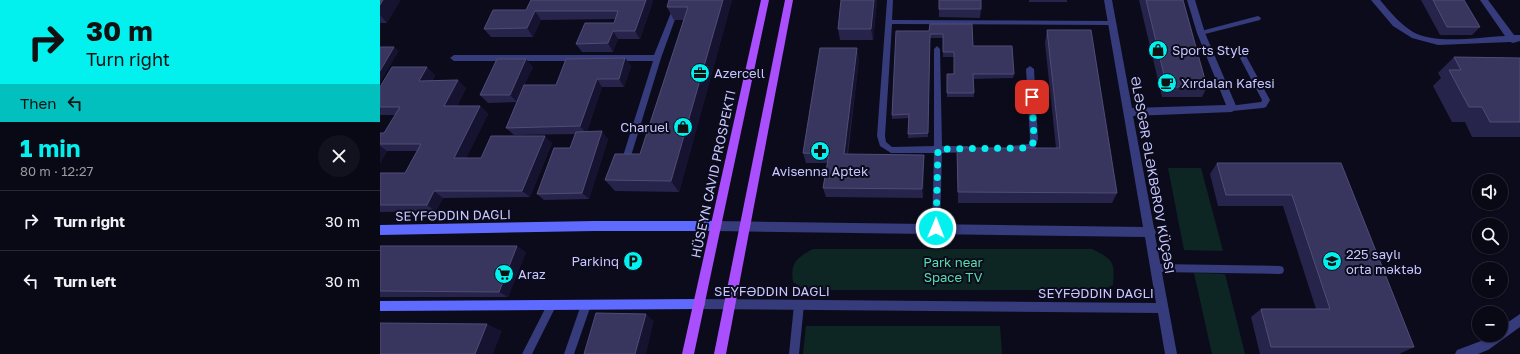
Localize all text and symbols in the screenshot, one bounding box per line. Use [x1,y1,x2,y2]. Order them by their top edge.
text: 30 m [86,14,153,47]
icon: right [20,16,72,68]
shop icon: Sports Style [1147,39,1169,61]
place label: Sports Style [1172,42,1249,58]
text: Turn right [86,48,170,70]
office icon: Azercell [689,62,711,84]
place label: Azercell [714,65,765,81]
cafe icon: Xırdalan Kafesi [1156,72,1178,94]
street label: ƏLƏSGƏR ƏLƏKBƏROV KÜÇƏSI [1128,75,1178,275]
place label: Xırdalan Kafesi [1181,75,1275,91]
pin [1015,80,1049,114]
icon: arrive [1021,86,1043,108]
street label: HÜSEYN CAVID PROSPEKTI [687,89,739,259]
icon: left [64,92,86,114]
text: Then [20,94,56,112]
shop icon: Charuel [672,116,694,138]
place label: Charuel [620,119,669,135]
text: 1 min [20,133,80,162]
button: close [318,135,360,177]
pharmacy icon: Avisenna Aptek [809,140,831,162]
text: 80 m · 12:27 [20,163,93,179]
place label: Avisenna Aptek [772,163,869,179]
map controls [1472,174,1508,342]
button: sound [1472,174,1508,210]
street label: SEYFƏDDIN DAĞLI [395,206,511,224]
position arrow [915,207,957,249]
icon: right [20,210,42,232]
text: Turn right [54,212,125,230]
text: 30 m [325,212,360,230]
button: search [1472,218,1508,254]
place label: 225 saylı orta məktəb [1346,246,1422,277]
parking icon: Parkinq [622,250,644,272]
school or university icon: 225 saylı orta məktəb [1321,250,1343,272]
place label: Parkinq [571,253,619,269]
park label: Park near Space TV [923,254,983,285]
button: + [1472,262,1508,298]
supermarket icon: Araz [493,263,515,285]
place label: Araz [518,266,546,282]
icon: left [20,270,42,292]
text: Turn left [54,272,116,290]
text: 30 m [325,272,360,290]
street label: SEYFƏDDIN DAĞLI [714,283,830,299]
street label: SEYFƏDDIN DAĞLI [1038,285,1154,301]
button: − [1472,306,1508,342]

